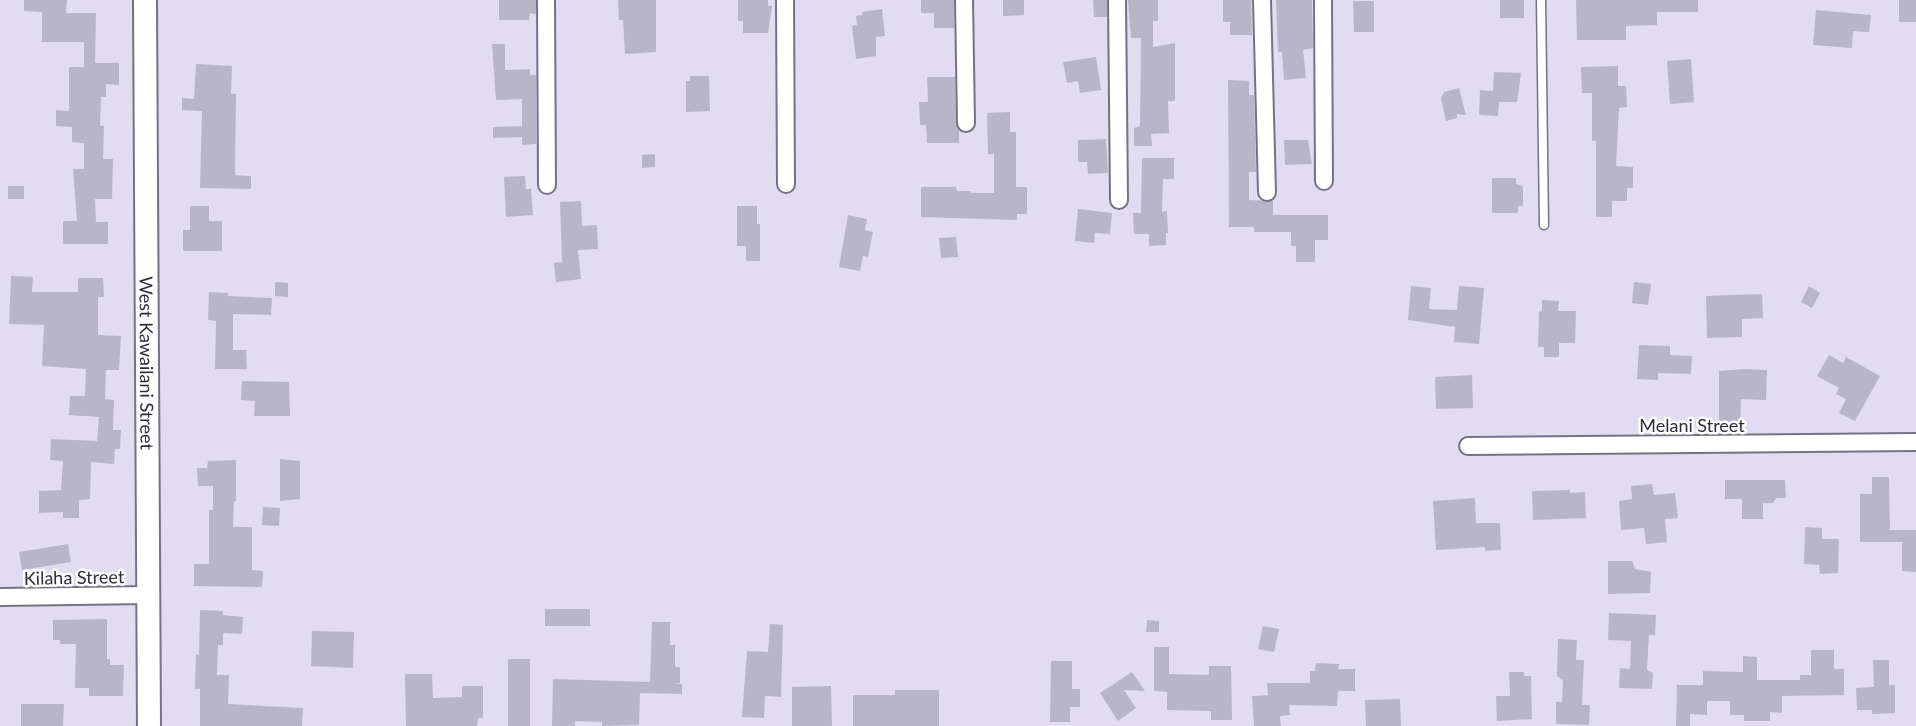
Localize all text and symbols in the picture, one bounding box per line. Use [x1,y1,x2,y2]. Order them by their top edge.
street label: West Kawailani Street [136,276,158,450]
street label: Melani Street [1639,414,1745,436]
street label: Kilaha Street [24,565,125,589]

